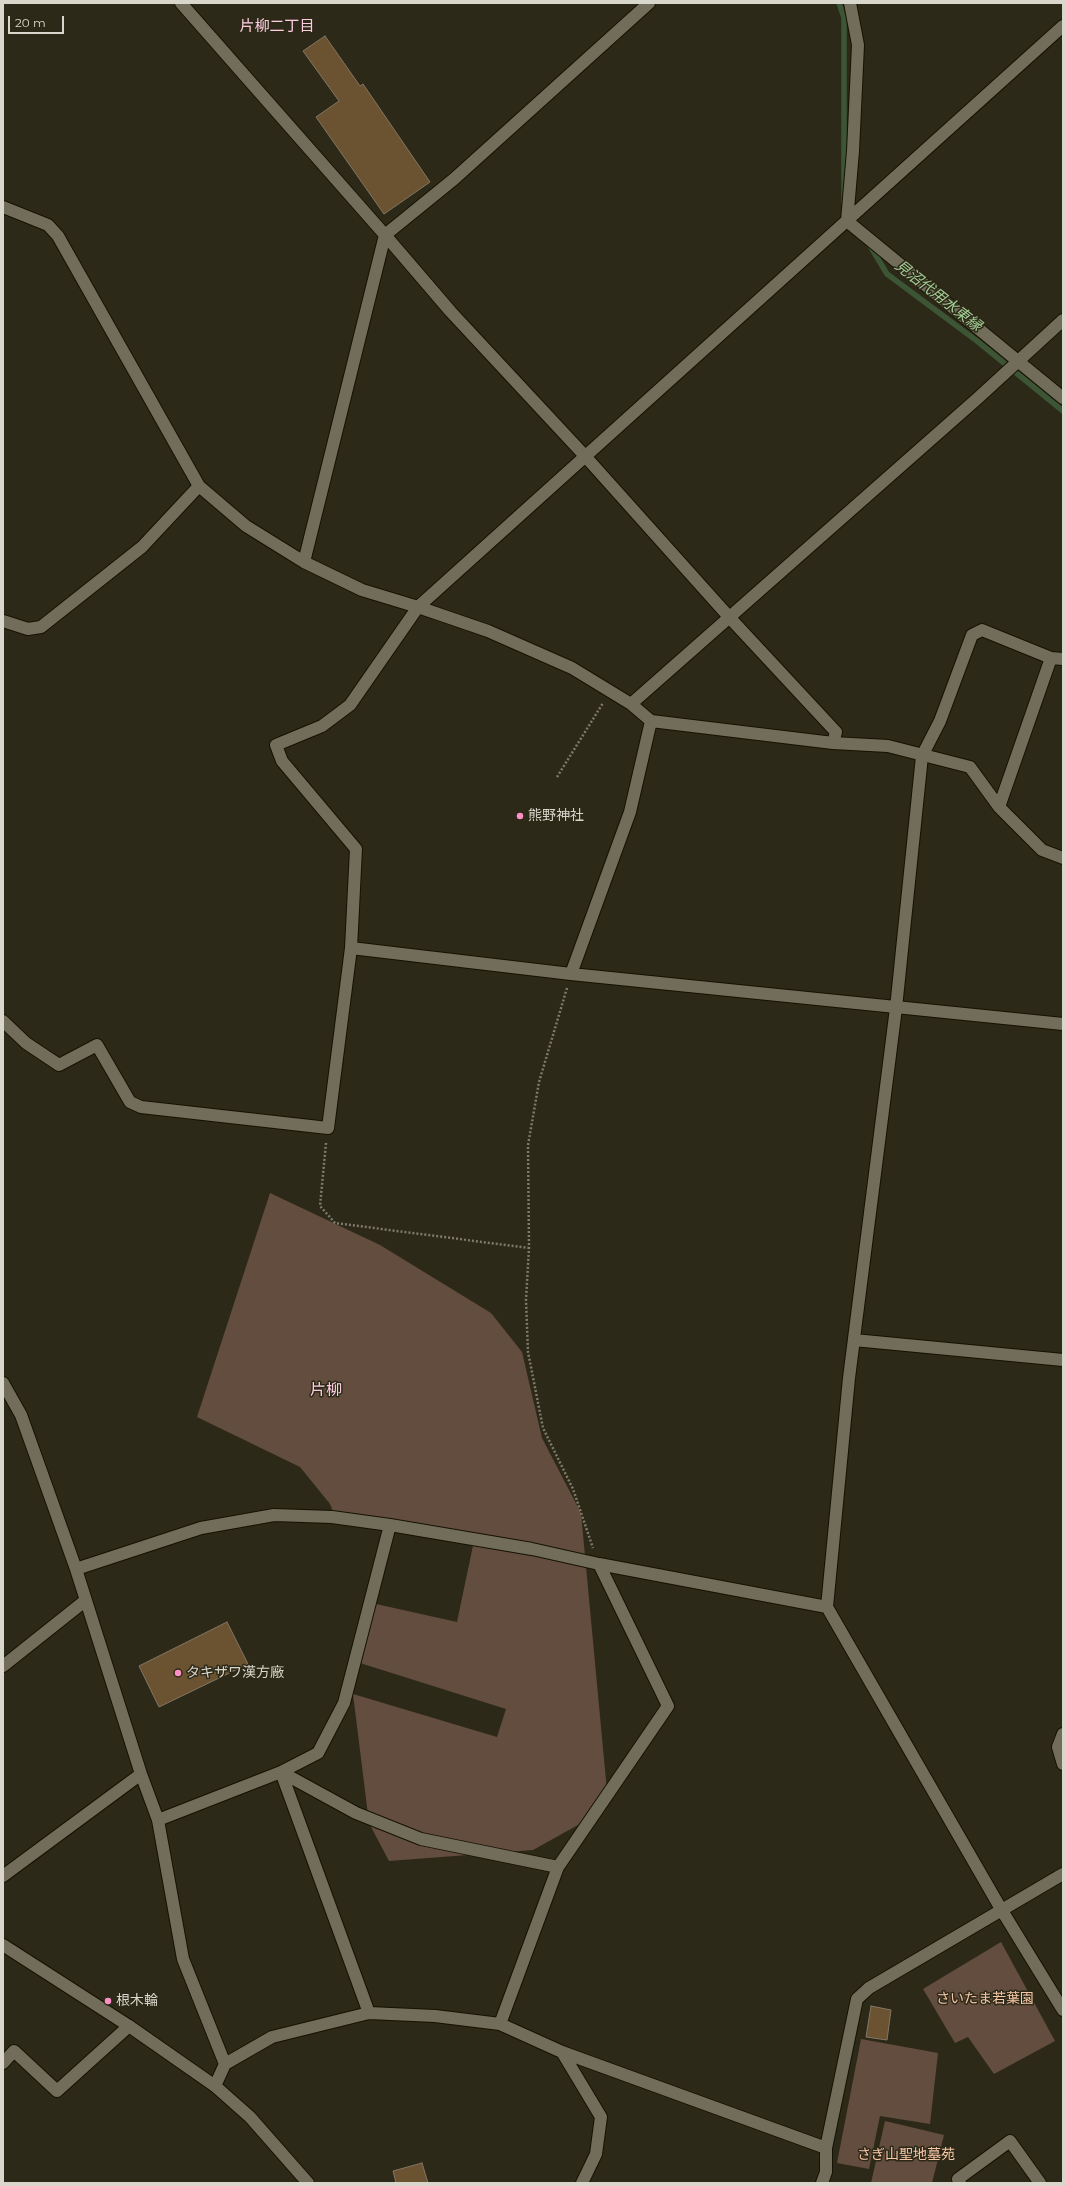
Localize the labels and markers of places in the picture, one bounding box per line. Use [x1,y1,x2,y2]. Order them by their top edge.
place label: 熊野神社 [528,808,584,824]
marker: 熊野神社 [515,811,525,821]
place label: タキザワ漢方廠 [186,1665,284,1681]
marker: タキザワ漢方廠 [173,1668,183,1678]
place label: 根木輪 [116,1993,158,2009]
marker: 根木輪 [103,1996,113,2006]

